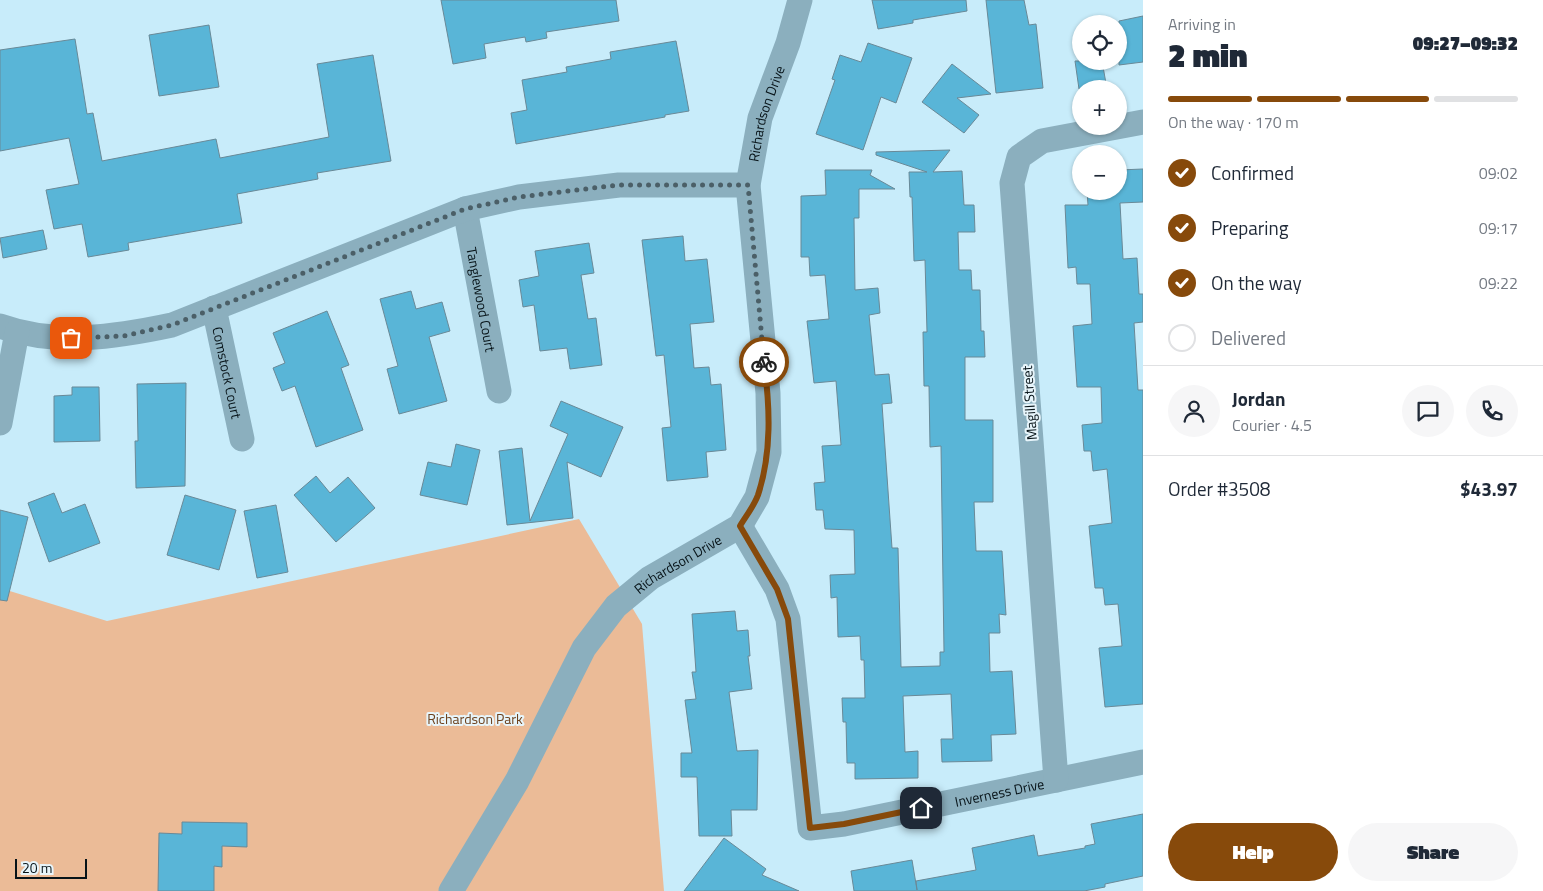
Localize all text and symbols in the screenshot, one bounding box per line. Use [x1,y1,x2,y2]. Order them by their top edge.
text: Arriving in [1168,12,1236,36]
map controls [1072,15,1127,200]
button: locate [1072,15,1127,70]
text: 09:27–09:32 [1413,28,1518,57]
text: 2 min [1168,31,1248,79]
street label: Richardson Drive [742,62,789,163]
button: + [1072,80,1127,135]
text: On the way · 170 m [1168,110,1299,134]
button: − [1072,145,1127,200]
text: Confirmed [1211,158,1294,187]
icon: check [1168,159,1196,187]
text: 09:02 [1479,161,1518,185]
text: Preparing [1211,213,1288,242]
icon: check [1168,214,1196,242]
text: 09:17 [1479,216,1518,240]
street label: Tanglewood Court [462,245,502,354]
text: On the way [1211,268,1302,297]
icon: check [1168,269,1196,297]
text: 09:22 [1479,271,1518,295]
pin [50,317,92,359]
text: Delivered [1211,323,1286,352]
icon: bag [57,324,85,352]
street label: Comstock Court [208,325,248,421]
courier [739,337,789,387]
icon: bike [750,348,778,376]
street label: Magill Street [1016,365,1042,441]
text: Jordan [1232,384,1285,413]
button: person [1168,385,1220,437]
button: chat [1402,385,1454,437]
button: phone [1466,385,1518,437]
text: Courier · 4.5 [1232,413,1312,437]
text: Order #3508 [1168,474,1270,503]
text: $43.97 [1460,474,1518,503]
street label: Richardson Drive [629,529,725,598]
park label: Richardson Park [427,708,523,729]
street label: Inverness Drive [953,772,1046,811]
pin [900,787,942,829]
icon: home [907,794,935,822]
button: Help [1168,823,1338,881]
button: Share [1348,823,1518,881]
scale bar [15,856,88,879]
text: 20 m [22,857,52,878]

